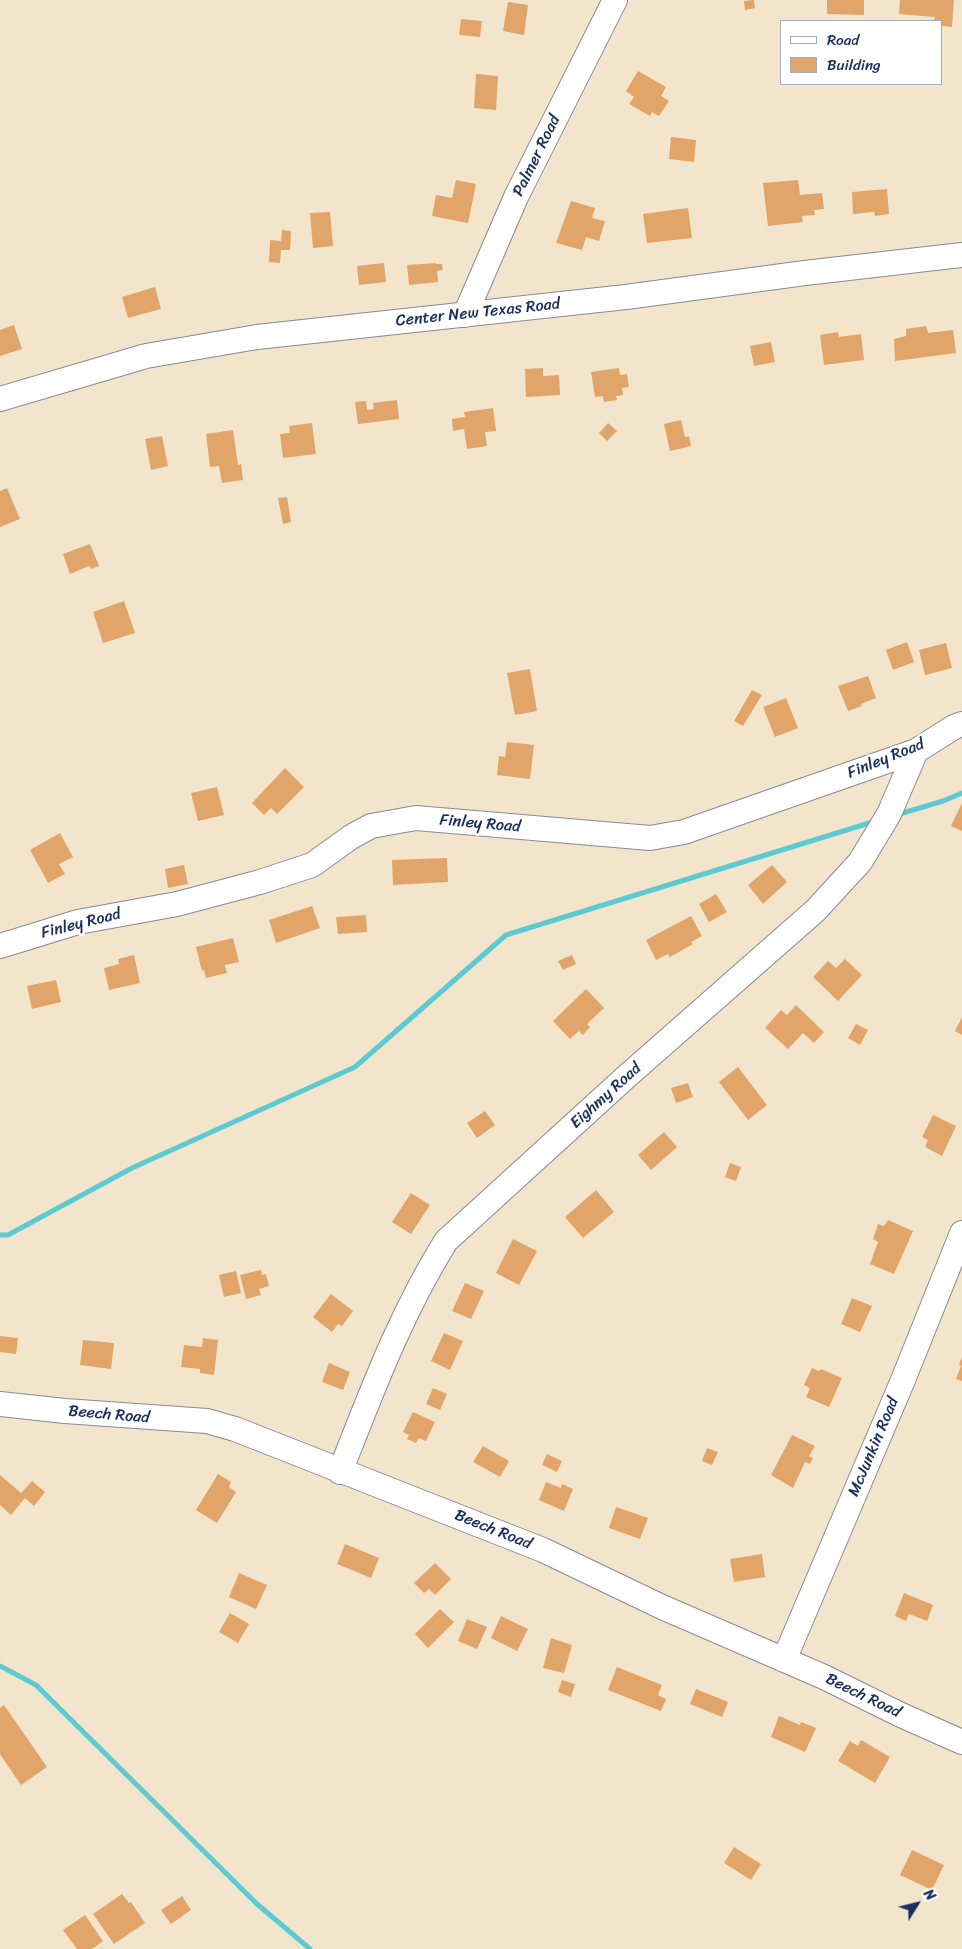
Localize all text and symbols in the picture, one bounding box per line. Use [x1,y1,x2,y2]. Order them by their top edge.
legend [780,20,942,85]
text: Road [827,27,859,53]
text: Building [827,52,881,78]
street label: Palmer Road [509,112,565,200]
street label: Center New Texas Road [395,295,561,331]
street label: Finley Road [845,735,927,783]
street label: Finley Road [439,811,521,837]
street label: Finley Road [39,905,123,943]
street label: Eighmy Road [567,1059,645,1133]
street label: McJunkin Road [845,1395,903,1499]
street label: Beech Road [68,1402,150,1428]
street label: Beech Road [452,1506,534,1554]
street label: Beech Road [822,1670,904,1722]
north arrow [892,1879,942,1929]
text: N [917,1884,942,1906]

